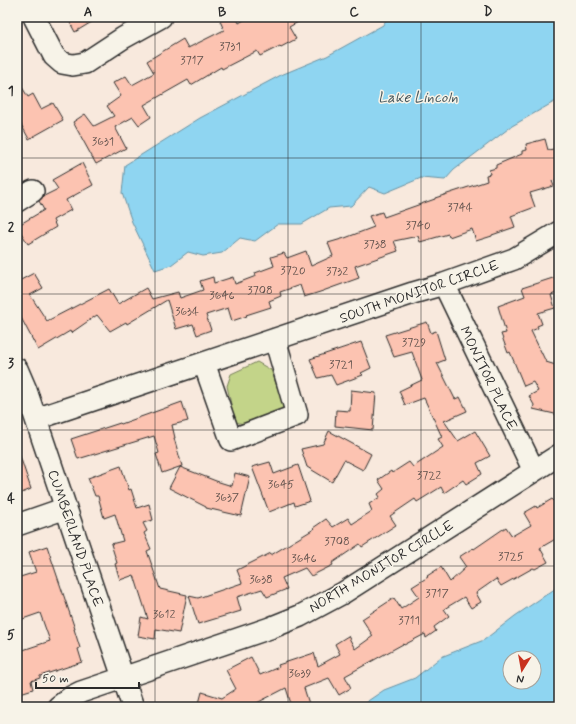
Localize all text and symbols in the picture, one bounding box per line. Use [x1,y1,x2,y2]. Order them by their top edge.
text: A [84,4,92,21]
text: B [218,4,227,21]
text: C [349,4,359,21]
text: D [484,4,493,21]
house number: 3731 [219,39,241,55]
house number: 3717 [180,53,204,69]
text: 1 [8,83,14,100]
water label: Lake Lincoln [378,88,458,108]
house number: 3631 [92,134,114,150]
house number: 3744 [447,200,473,216]
house number: 3740 [405,218,431,234]
text: 2 [8,219,15,236]
house number: 3738 [363,237,387,253]
street label: SOUTH MONITOR CIRCLE [337,256,501,328]
house number: 3720 [280,263,306,279]
house number: 3732 [326,264,348,280]
house number: 3708 [247,283,273,299]
house number: 3646 [209,288,235,304]
house number: 3634 [175,304,199,320]
street label: MONITOR PLACE [455,324,521,433]
house number: 3729 [402,335,426,351]
text: 3 [8,355,14,372]
house number: 3721 [329,357,353,373]
street label: CUMBERLAND PLACE [43,467,107,609]
house number: 3722 [417,468,441,484]
house number: 3645 [268,477,294,493]
house number: 3637 [215,490,239,506]
text: 4 [7,491,15,508]
street label: NORTH MONITOR CIRCLE [306,516,457,617]
house number: 3708 [324,534,350,550]
house number: 3725 [498,549,524,565]
house number: 3646 [291,551,317,567]
house number: 3638 [249,572,273,588]
house number: 3717 [425,586,449,602]
house number: 3612 [153,607,175,623]
house number: 3711 [398,613,420,629]
text: 5 [7,627,15,644]
north arrow [502,650,542,690]
scale bar [36,664,139,690]
house number: 3639 [289,666,312,682]
text: 50 m [42,671,69,687]
text: N [515,671,525,686]

